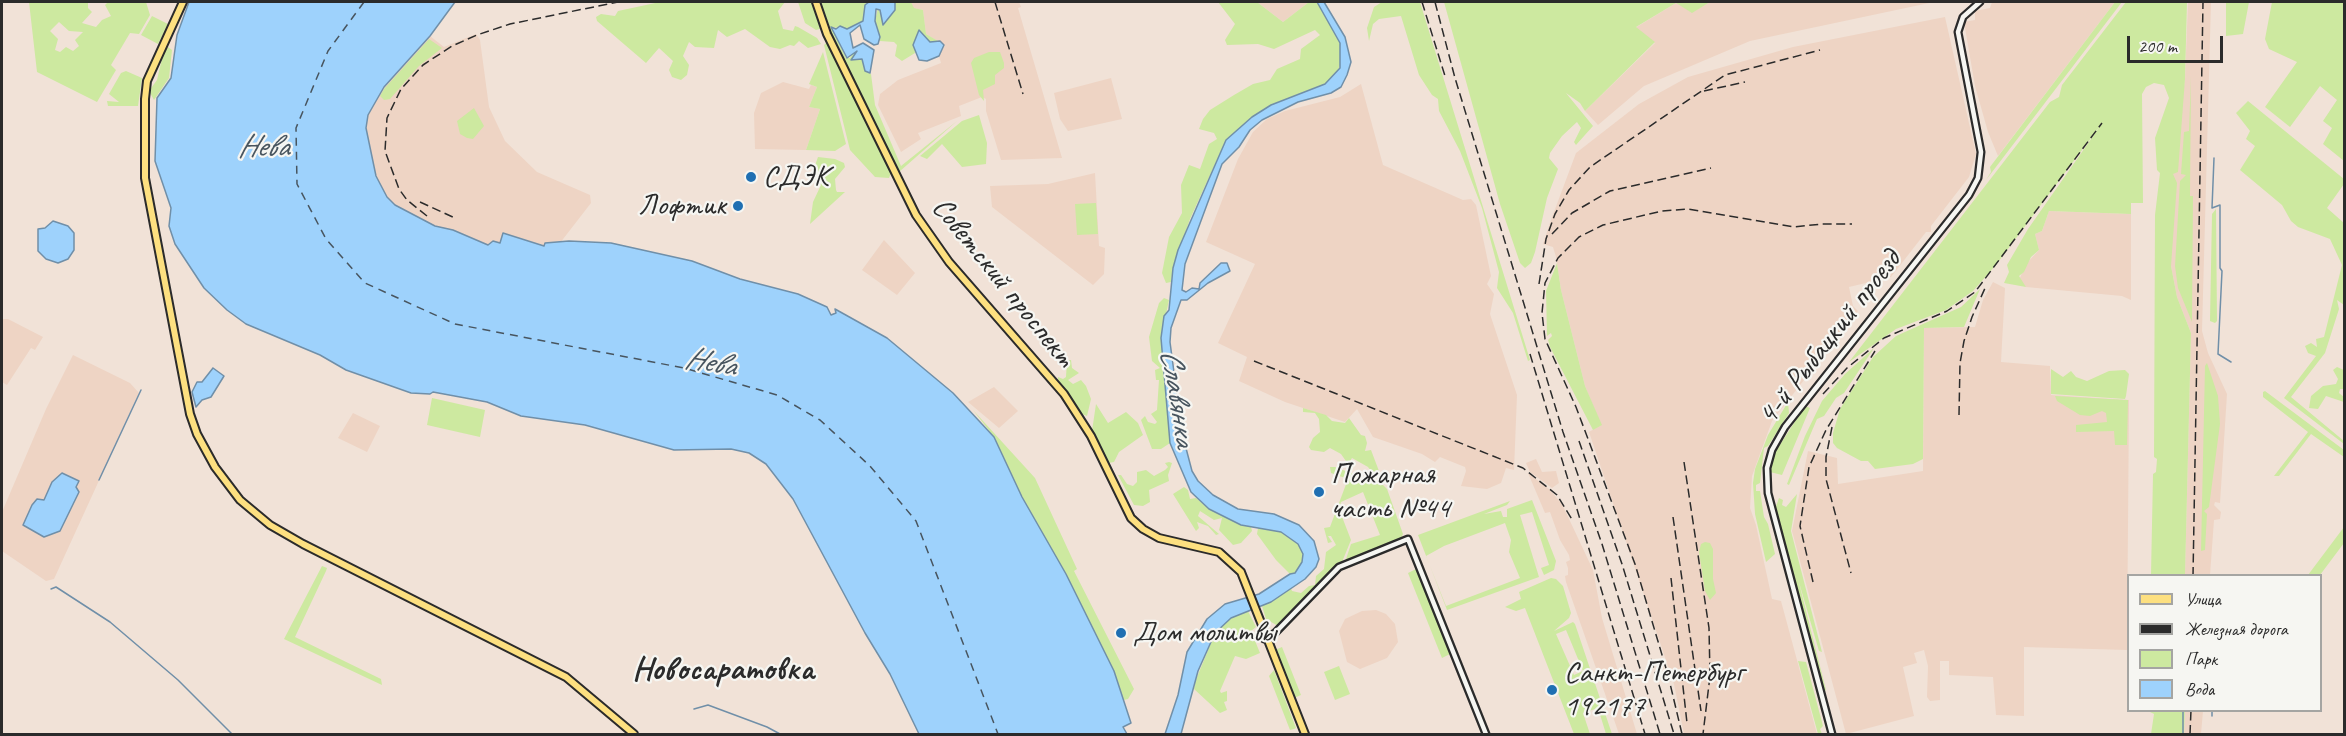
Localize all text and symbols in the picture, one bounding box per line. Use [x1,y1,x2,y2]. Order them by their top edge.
scale bar [2130,24,2226,62]
text: 200 m [2138,35,2177,57]
water label: Нева [238,129,288,167]
place label: СДЭК [763,159,829,195]
marker: СДЭК [744,170,758,184]
place label: Лофтик [638,188,726,224]
street label: Советский проспект [923,191,1083,375]
marker: Лофтик [731,199,745,213]
street label: 4-й Рыбацкий проезд [1751,244,1909,432]
water label: Нева [682,340,738,386]
water label: Славянка [1150,347,1204,449]
place label: Пожарная часть №44 [1331,457,1450,528]
marker: Пожарная часть №44 [1312,485,1326,499]
legend [2127,574,2322,712]
text: Улица [2185,588,2221,610]
place label: Дом молитвы [1133,615,1276,651]
text: Железная дорога [2185,618,2288,640]
marker: Дом молитвы [1114,626,1128,640]
text: Парк [2185,648,2217,670]
district label: Новосаратовка [632,650,814,690]
place label: Санкт-Петербург 192177 [1564,655,1743,726]
text: Вода [2185,678,2214,700]
marker: Санкт-Петербург 192177 [1545,683,1559,697]

